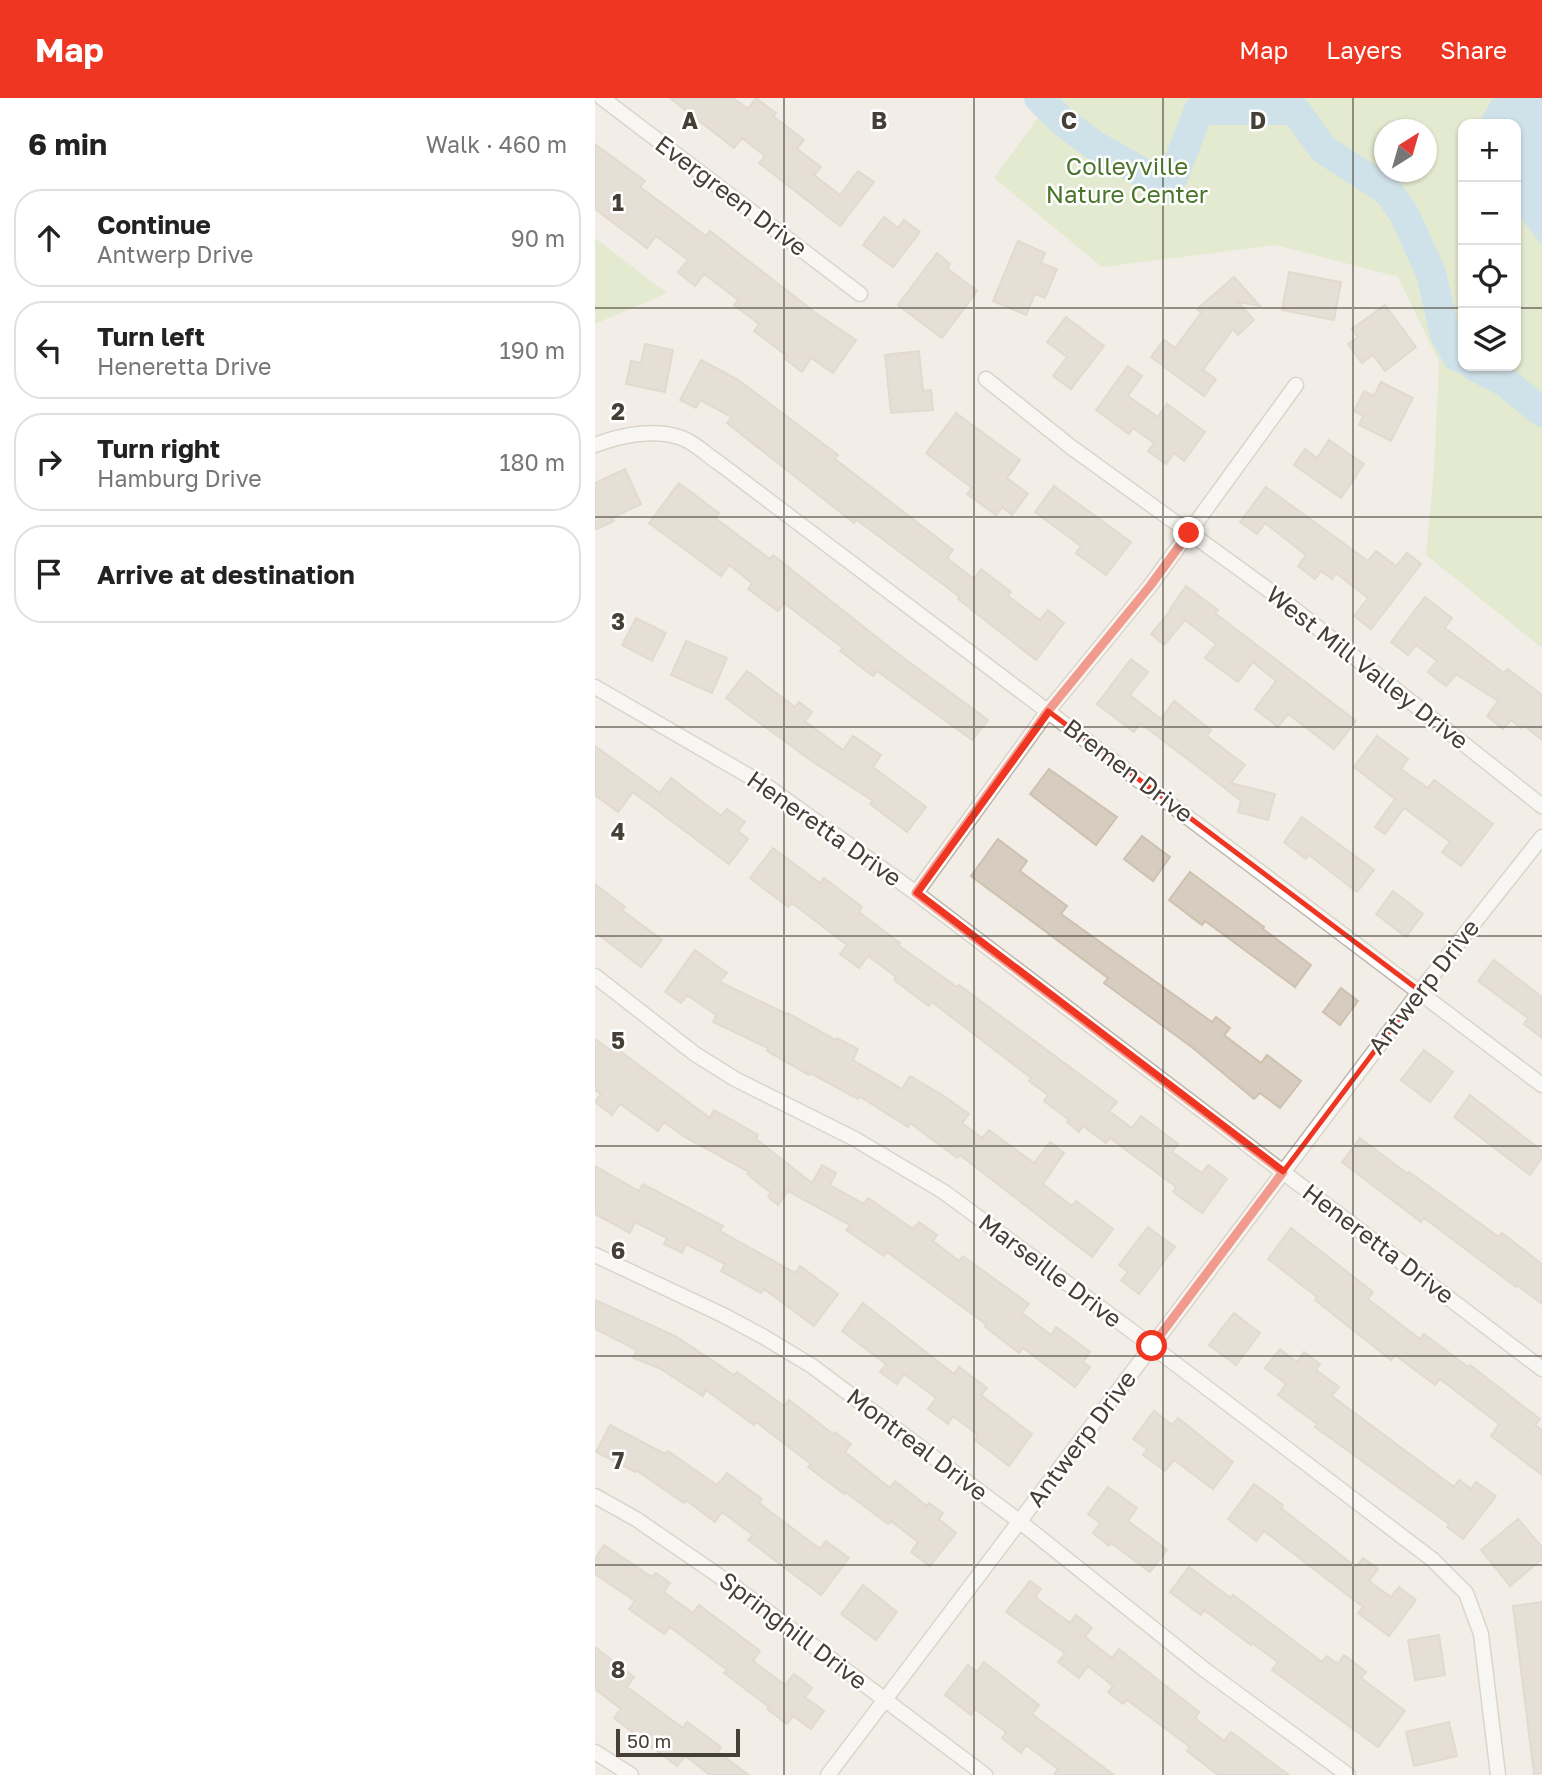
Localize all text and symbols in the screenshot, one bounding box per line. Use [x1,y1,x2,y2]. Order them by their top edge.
text: Map [35,30,104,69]
text: Map [1239,35,1288,64]
text: Layers [1326,35,1402,64]
text: Share [1440,35,1507,64]
text: A [682,106,699,134]
text: B [871,106,887,134]
text: C [1061,106,1077,134]
text: D [1250,106,1266,134]
north arrow [1374,119,1437,182]
map controls [1458,119,1521,371]
button: + [1458,119,1521,182]
text: 6 min [28,126,107,162]
street label: Evergreen Drive [650,128,813,261]
text: Walk · 460 m [426,130,567,158]
park label: Colleyville Nature Center [1046,151,1208,208]
button: − [1458,182,1521,245]
text: 1 [612,188,624,216]
text: Continue [97,209,211,240]
icon: ahead [30,219,68,257]
text: 90 m [511,224,565,252]
text: Antwerp Drive [97,240,253,268]
button: locate [1458,245,1521,308]
button: layers [1458,308,1521,371]
text: Turn left [97,321,205,352]
icon: left [30,331,68,369]
text: 190 m [500,336,565,364]
text: Heneretta Drive [97,352,271,380]
text: 2 [611,397,625,425]
text: Turn right [97,433,220,464]
icon: right [30,443,68,481]
text: 180 m [499,448,565,476]
text: Hamburg Drive [97,464,262,492]
route end [1173,517,1204,548]
icon: arrive [30,555,68,593]
text: Arrive at destination [97,559,355,590]
street label: West Mill Valley Drive [1261,579,1475,755]
text: 3 [611,607,625,635]
street label: Bremen Drive [1058,712,1199,828]
street label: Heneretta Drive [742,764,908,892]
text: 4 [611,817,625,845]
street label: Antwerp Drive [1361,913,1484,1059]
text: 5 [611,1026,625,1054]
street label: Heneretta Drive [1298,1176,1460,1309]
street label: Marseille Drive [974,1207,1128,1333]
text: 6 [611,1236,625,1264]
route start [1136,1330,1167,1361]
street label: Antwerp Drive [1020,1364,1141,1512]
street label: Montreal Drive [842,1381,994,1506]
text: 7 [612,1446,624,1474]
street label: Springhill Drive [714,1565,873,1695]
text: 8 [611,1655,625,1683]
scale bar [616,1726,740,1758]
text: 50 m [627,1729,671,1752]

